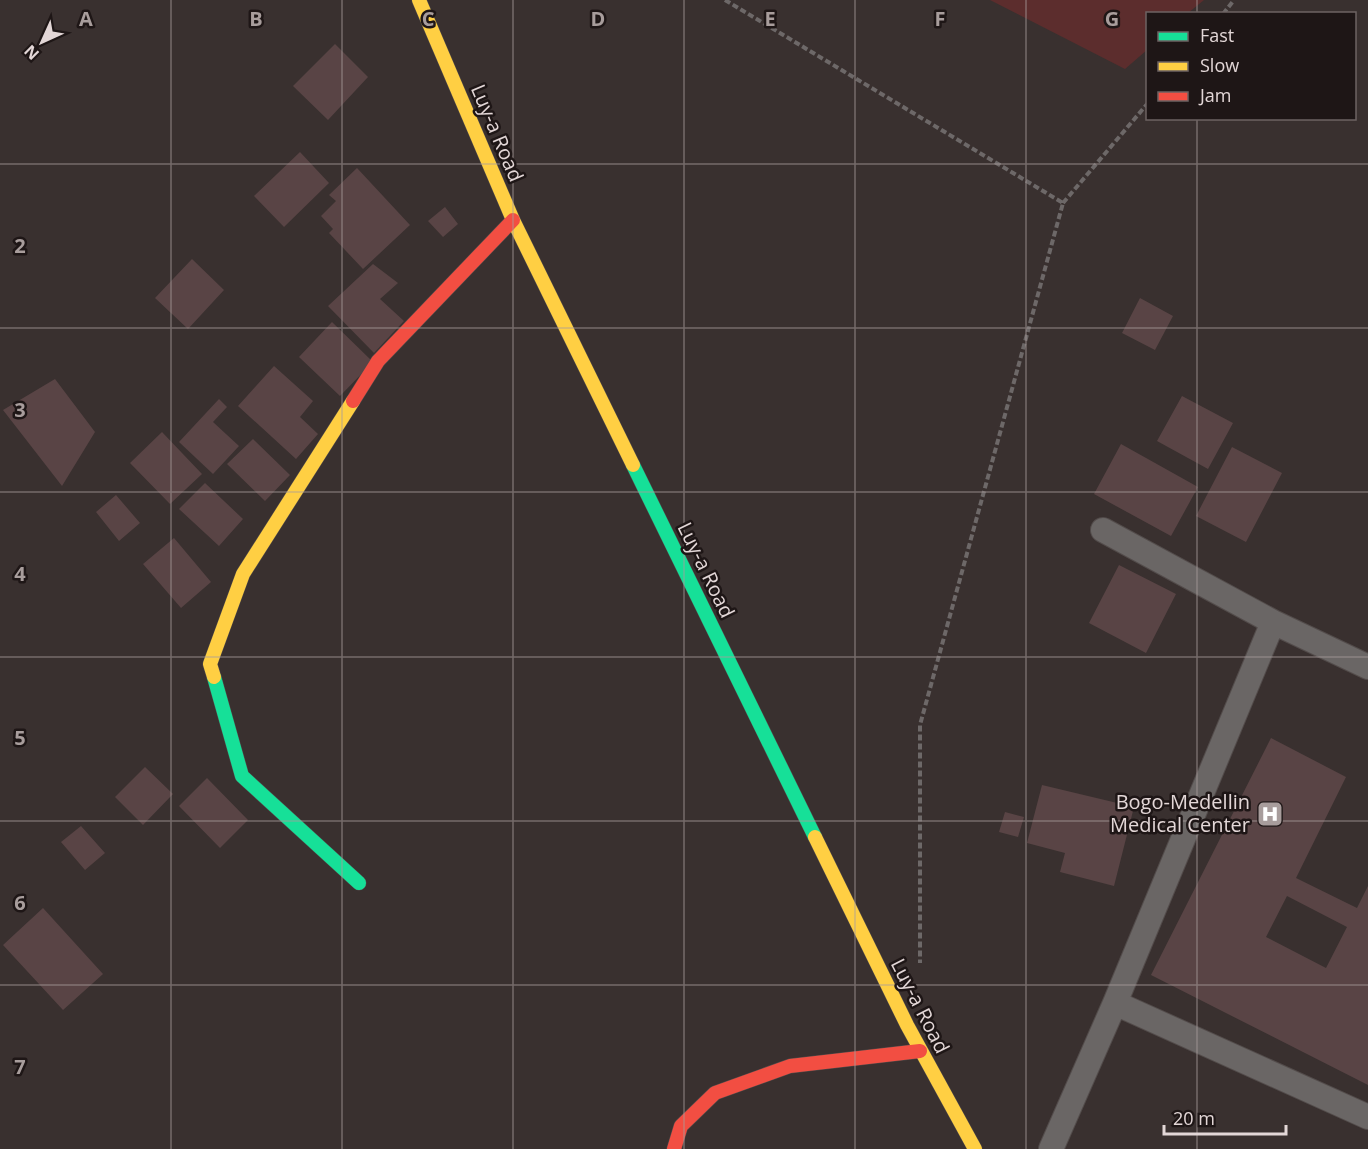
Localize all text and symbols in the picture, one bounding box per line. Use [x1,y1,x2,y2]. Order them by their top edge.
text: A [79,5,93,32]
text: B [249,5,263,32]
text: C [422,5,435,32]
text: D [591,5,605,32]
text: E [764,5,776,32]
text: F [935,5,945,32]
text: G [1105,5,1119,32]
north arrow [12,12,72,72]
legend [1146,12,1356,120]
text: Fast [1200,23,1234,47]
text: N [19,40,44,65]
text: Slow [1200,53,1239,77]
street label: Luy-a Road [465,80,530,186]
text: Jam [1198,83,1232,107]
text: 2 [14,232,26,259]
text: 3 [14,396,26,423]
street label: Luy-a Road [672,517,741,622]
text: 4 [14,560,26,587]
text: 5 [14,724,26,751]
place label: Bogo-Medellin Medical Center [1110,788,1250,838]
hospital icon: Bogo-Medellin Medical Center [1255,799,1285,829]
text: 6 [14,889,26,916]
street label: Luy-a Road [885,954,956,1058]
text: 7 [14,1053,26,1080]
scale bar [1164,1098,1286,1136]
text: 20 m [1173,1106,1215,1130]

